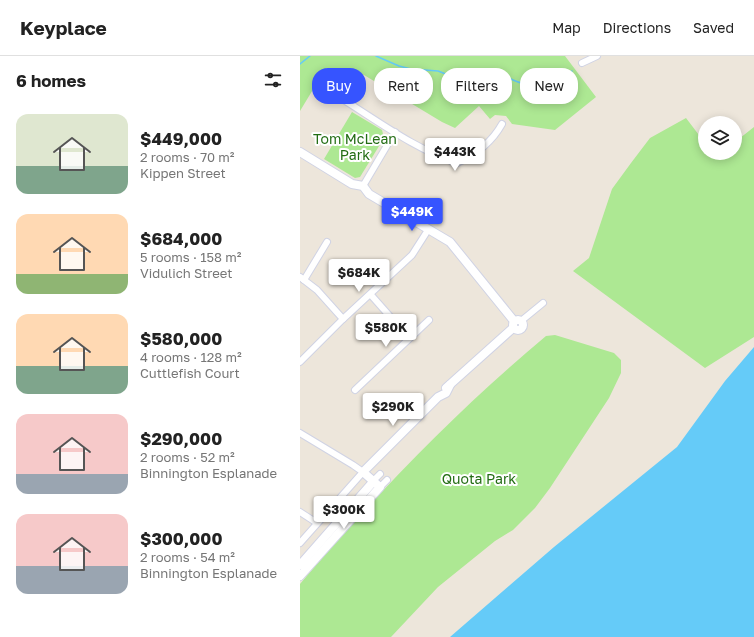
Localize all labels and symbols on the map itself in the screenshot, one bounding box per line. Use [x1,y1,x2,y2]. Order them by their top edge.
park label: Tom McLean Park [313,130,397,163]
pin: $443K [427,138,483,172]
pin: $449K [384,198,440,232]
pin: $684K [331,259,387,293]
pin: $580K [358,314,414,348]
pin: $290K [365,393,421,427]
park label: Quota Park [442,470,516,487]
pin: $300K [316,496,372,530]

